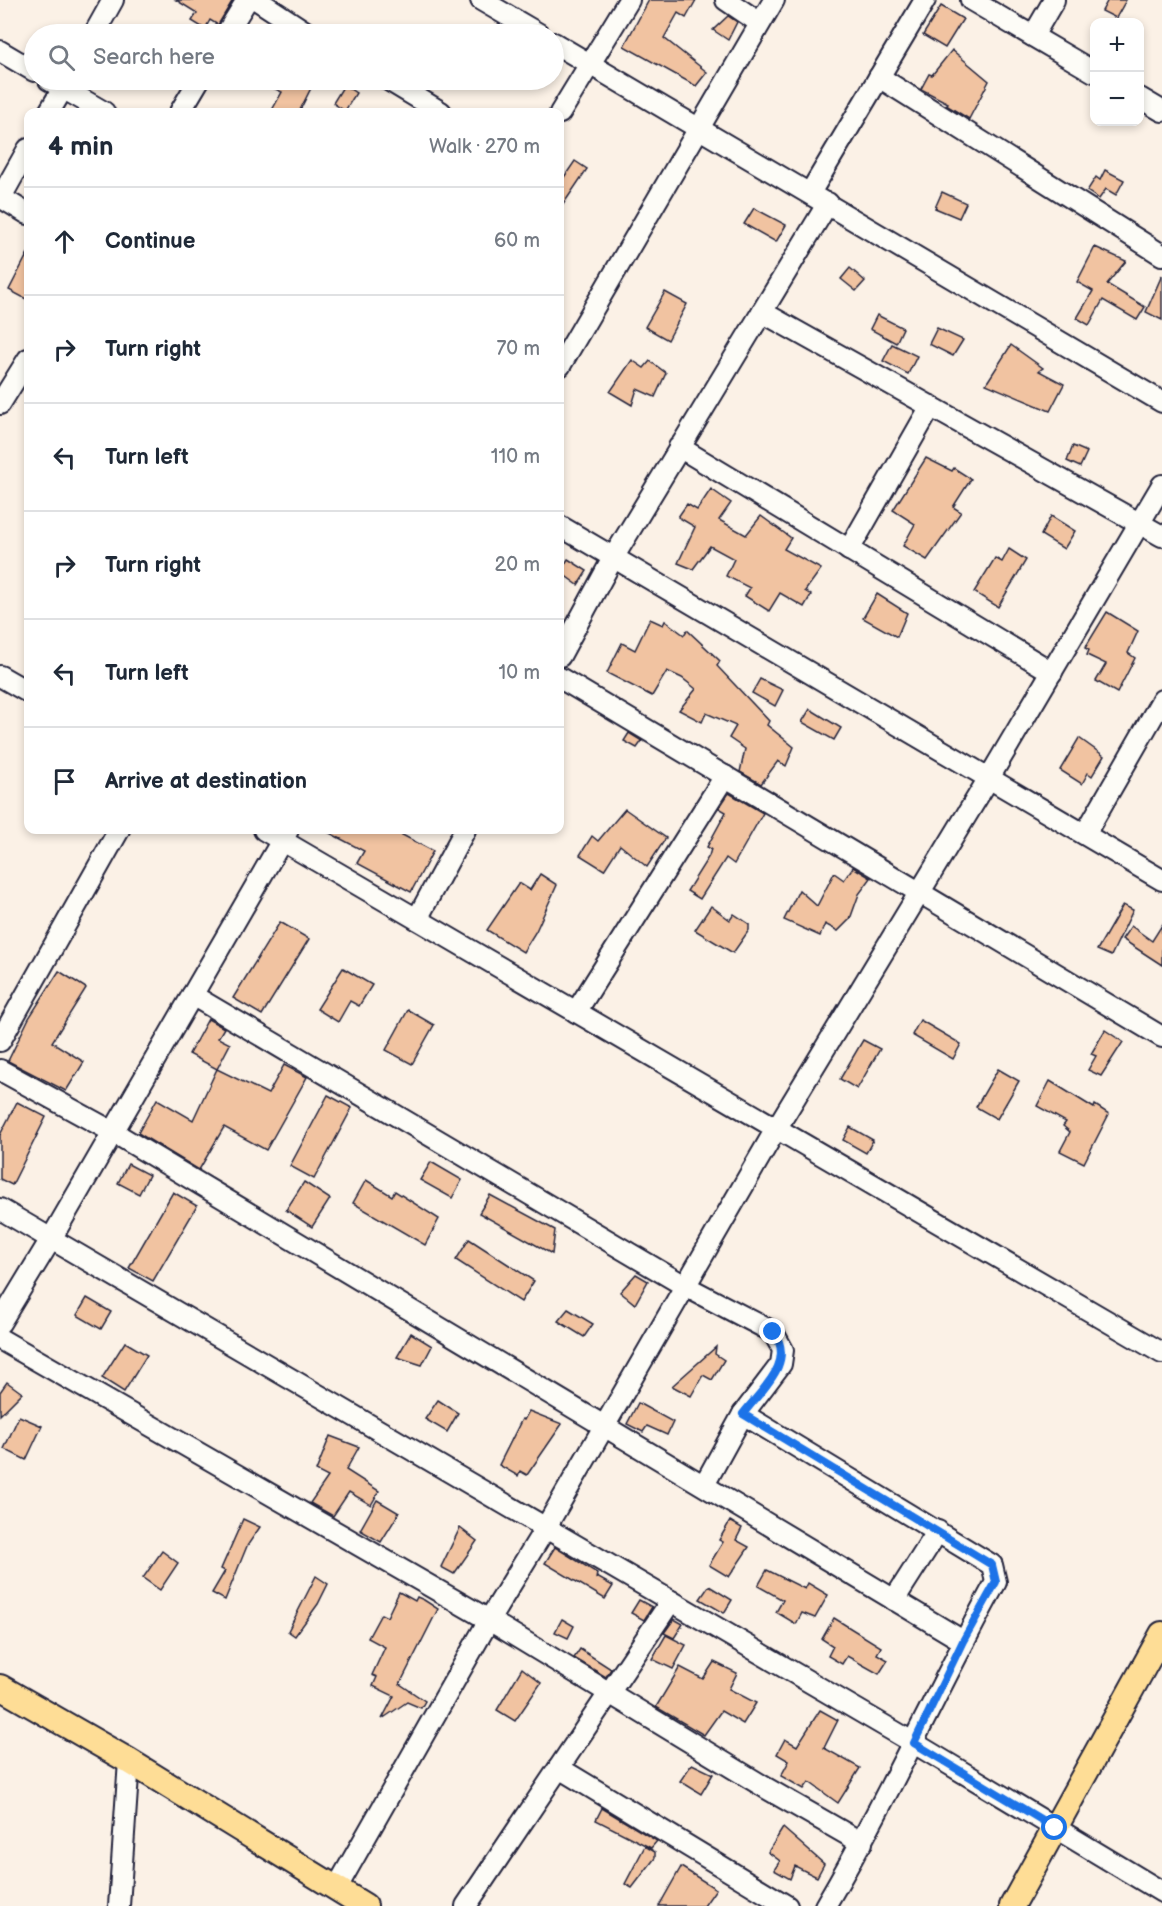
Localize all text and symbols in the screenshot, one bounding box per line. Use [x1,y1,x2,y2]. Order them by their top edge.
map controls [1090,18,1144,126]
button: + [1090,18,1144,72]
search box [24,24,564,90]
icon: search [45,41,78,74]
text: Search here [93,44,215,71]
button: − [1090,72,1144,126]
text: 4 min [48,132,113,163]
text: Walk · 270 m [429,135,540,159]
icon: ahead [48,225,81,258]
text: Continue [105,228,195,255]
text: 60 m [494,229,540,253]
icon: right [48,333,81,366]
text: Turn right [105,336,201,363]
text: 70 m [496,337,540,361]
icon: left [48,441,81,474]
text: Turn left [105,444,189,471]
text: 110 m [491,445,540,469]
icon: right [48,549,81,582]
text: Turn right [105,552,201,579]
text: 20 m [495,553,540,577]
icon: left [48,657,81,690]
text: Turn left [105,660,189,687]
text: 10 m [499,661,540,685]
icon: arrive [48,765,81,798]
text: Arrive at destination [105,768,307,795]
route end [759,1318,785,1344]
route start [1041,1814,1067,1840]

